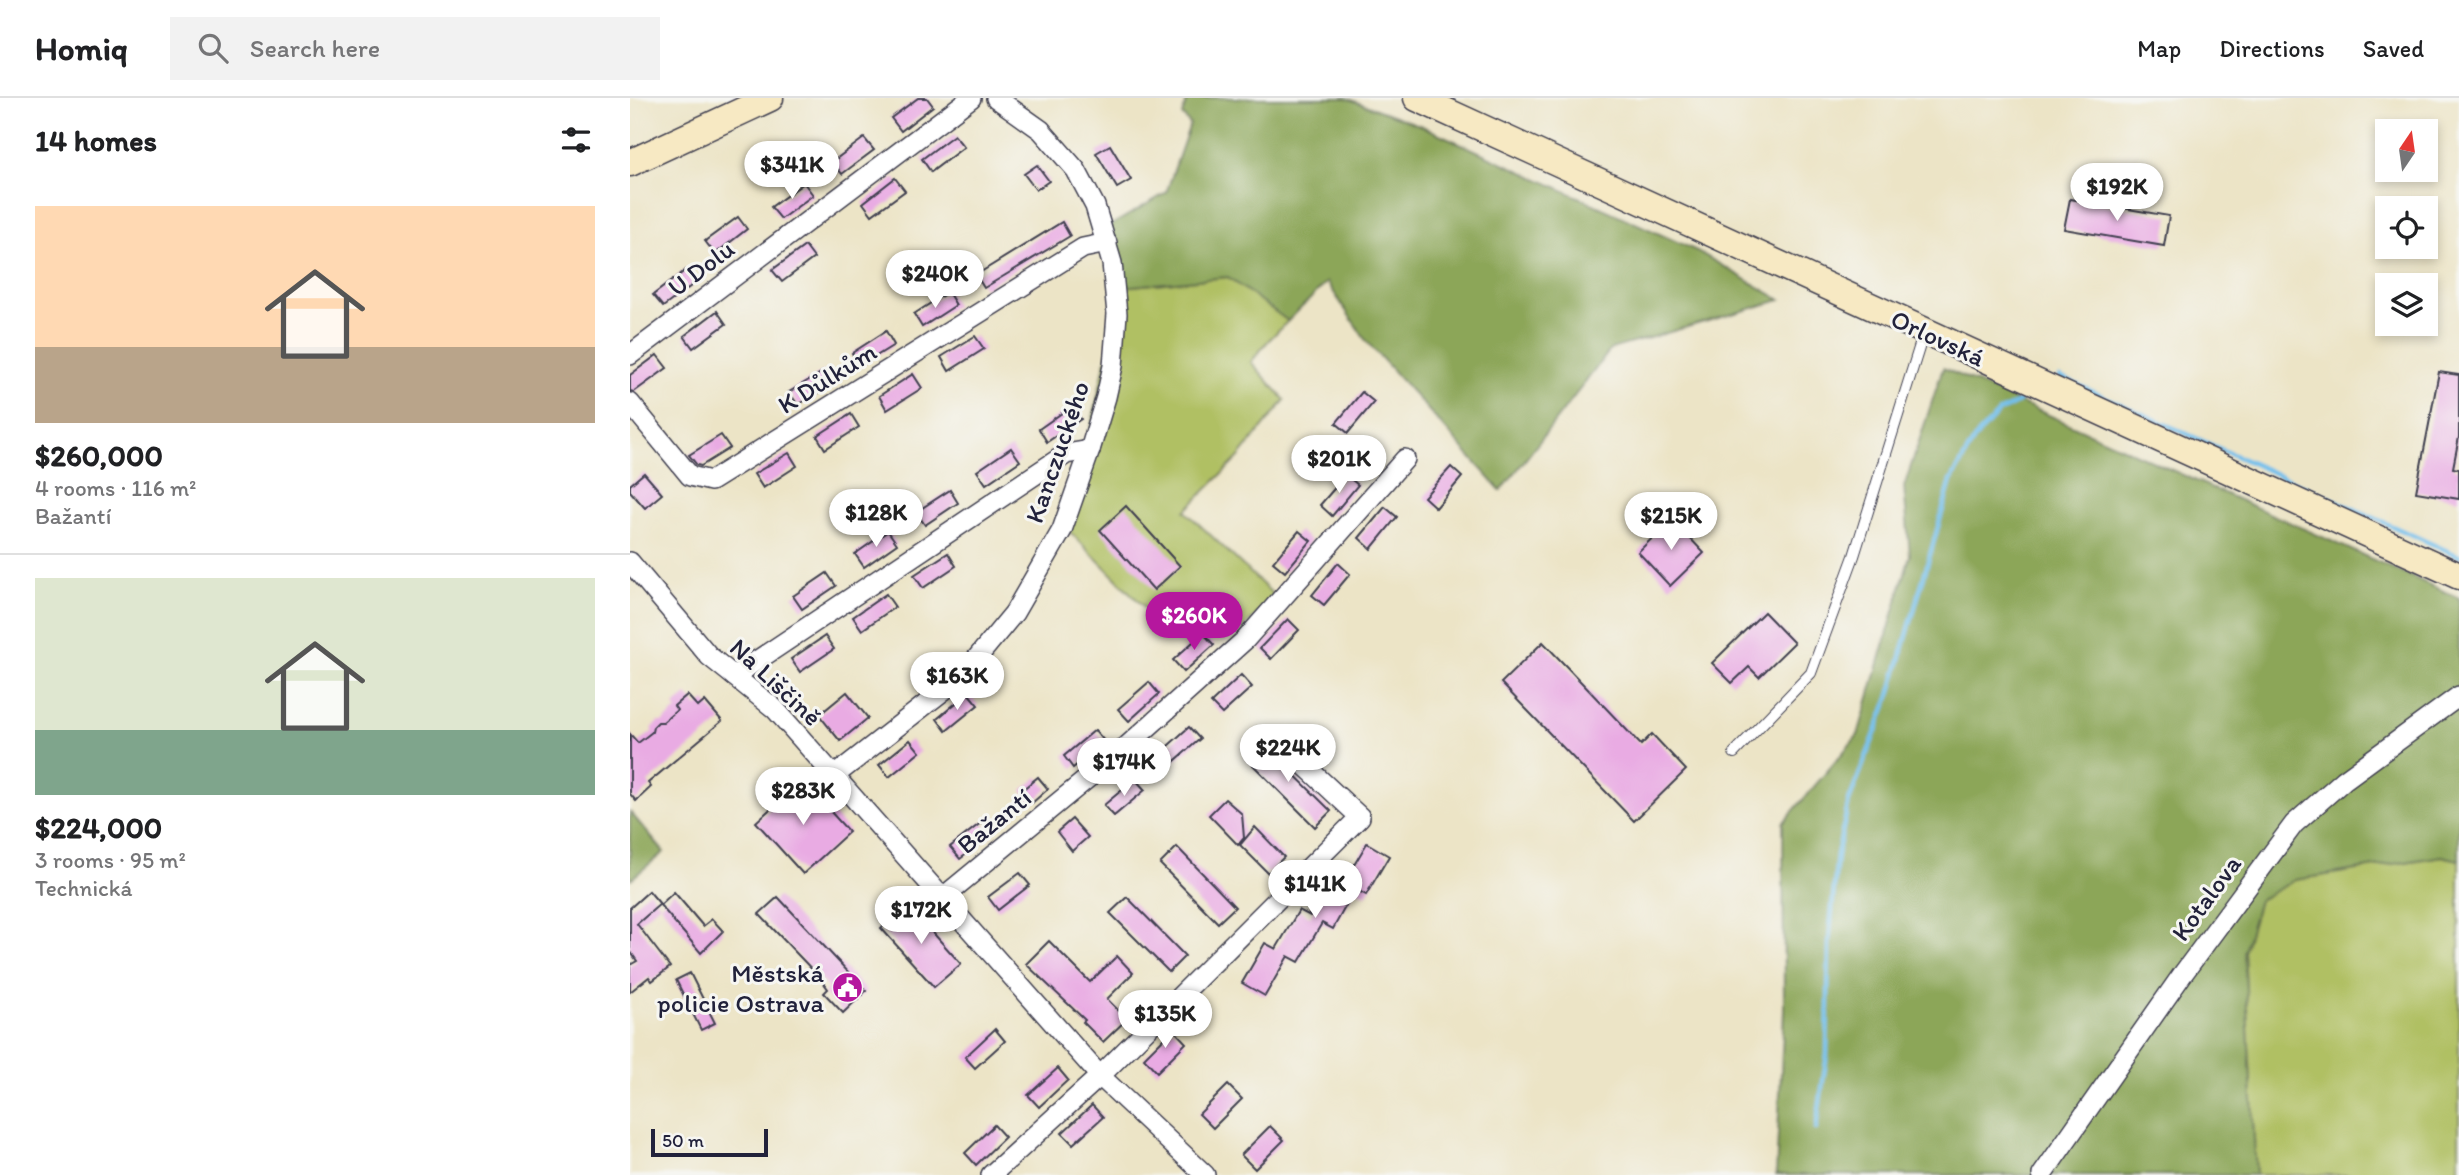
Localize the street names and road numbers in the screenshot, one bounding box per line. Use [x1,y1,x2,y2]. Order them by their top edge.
street label: U Dolu [661,233,741,303]
street label: Orlovská [1886,302,1991,374]
street label: K Důlkům [772,335,882,421]
street label: Kanczuckého [1018,377,1096,527]
street label: Na Liščině [723,631,829,733]
street label: Bažantí [950,781,1038,861]
street label: Kotalova [2164,848,2248,947]

